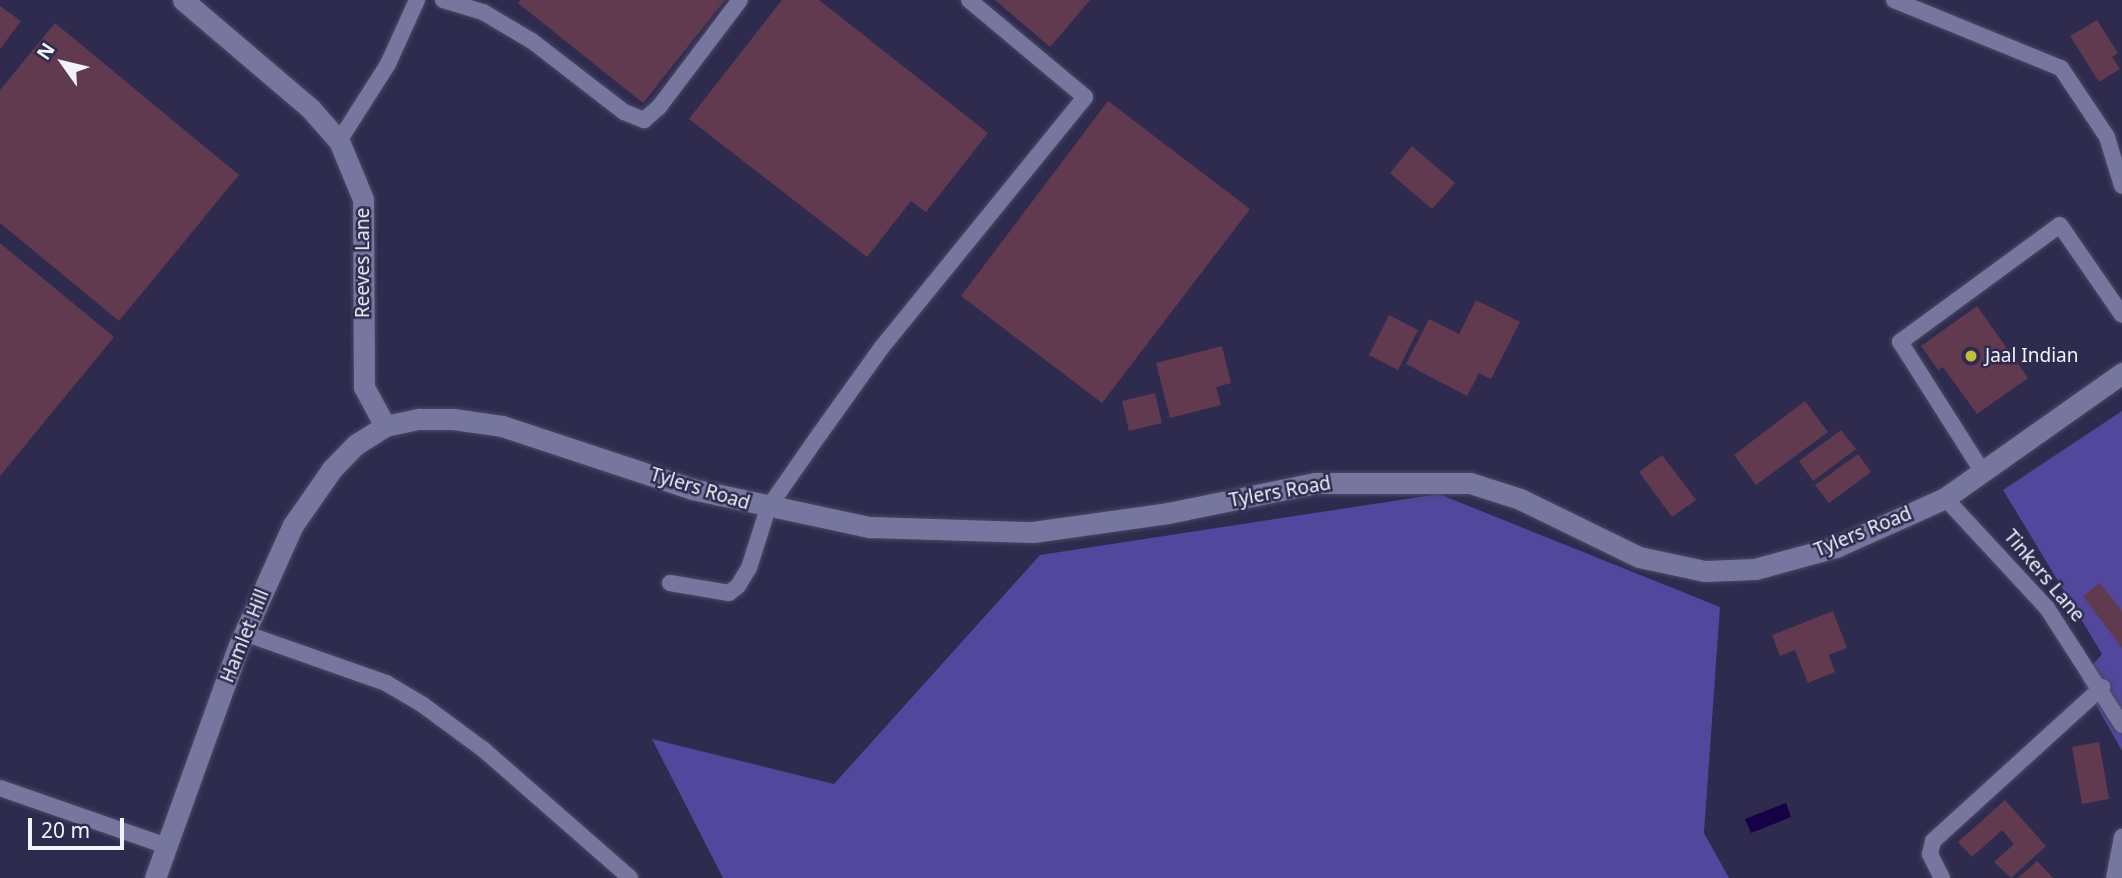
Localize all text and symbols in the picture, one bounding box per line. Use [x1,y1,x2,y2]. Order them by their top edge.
north arrow [28,28,98,98]
text: N [30,38,61,65]
street label: Reeves Lane [352,208,374,318]
place label: Jaal Indian [1985,345,2079,367]
marker: Jaal Indian [1963,348,1979,364]
street label: Tylers Road [647,463,753,515]
street label: Tylers Road [1227,472,1333,512]
street label: Tylers Road [1811,502,1915,562]
street label: Tinkers Lane [1999,525,2089,627]
street label: Hamlet Hill [216,586,274,686]
scale bar [32,804,128,848]
text: 20 m [41,816,90,844]

